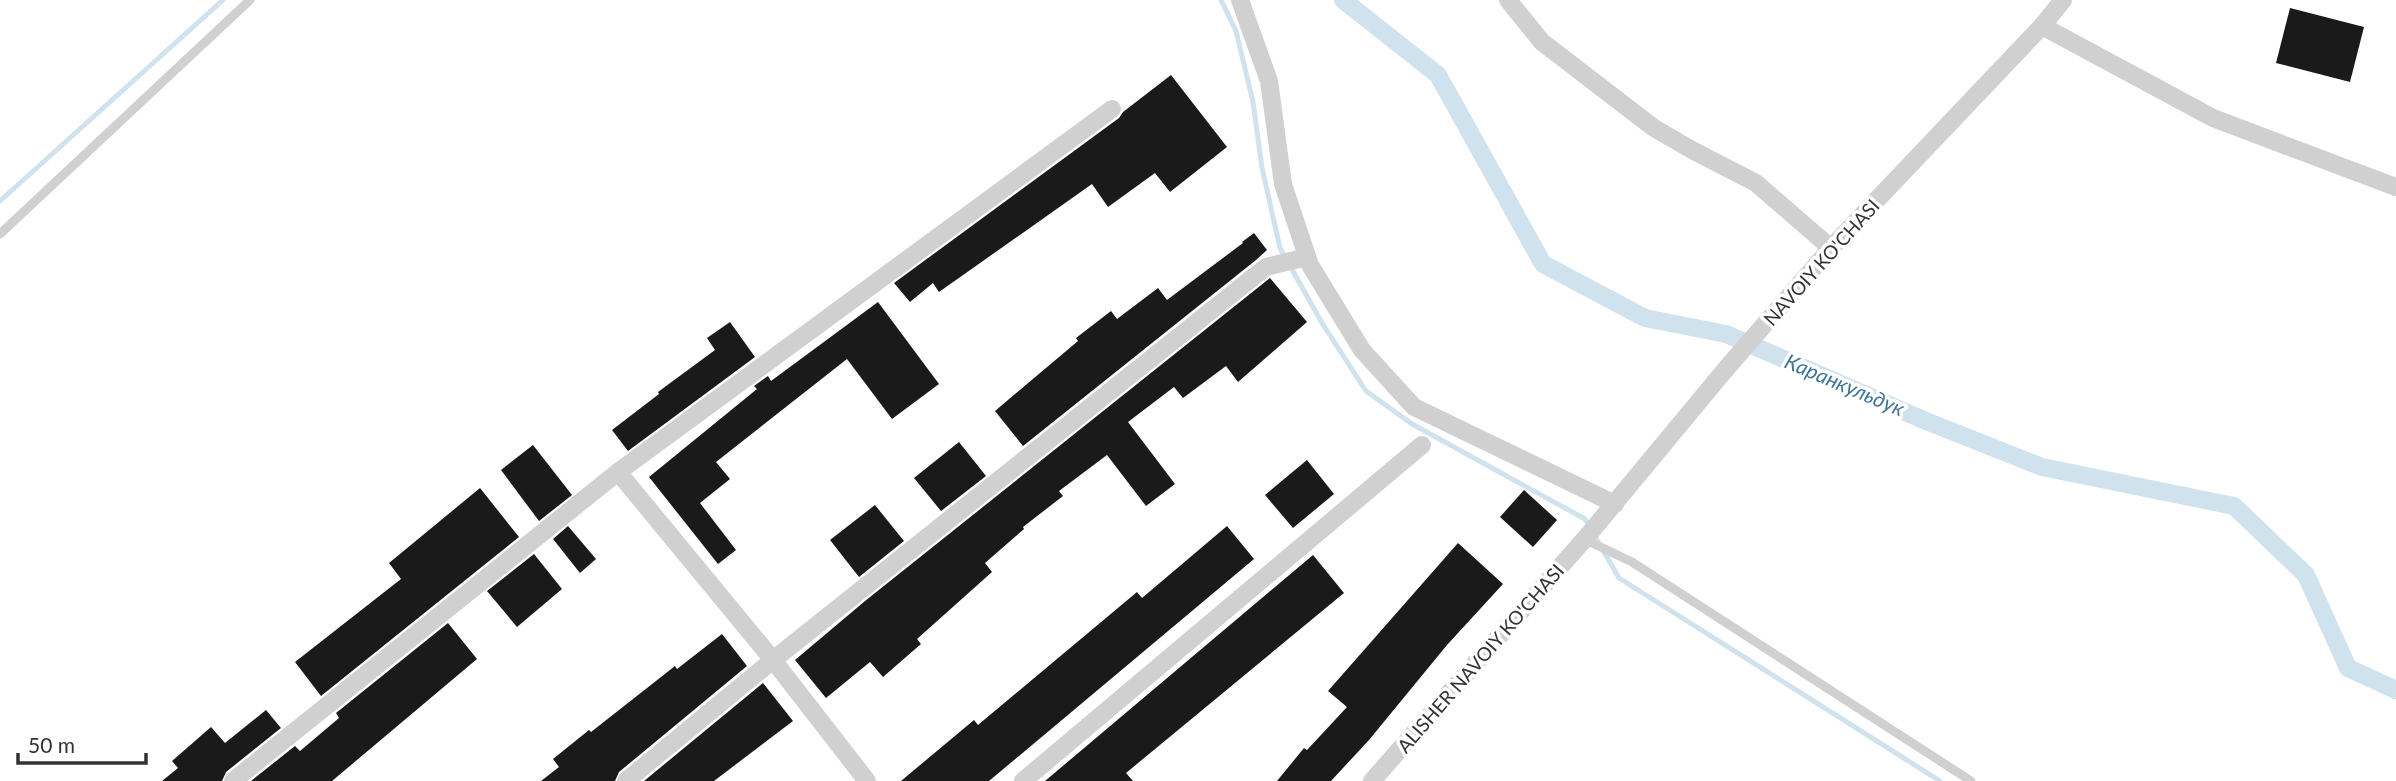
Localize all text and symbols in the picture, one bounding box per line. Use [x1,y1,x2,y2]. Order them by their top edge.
street label: NAVOIY KO'CHASI [1758,194,1884,330]
water label: Каранкульдук [1782,348,1908,420]
street label: ALISHER NAVOIY KO'CHASI [1392,559,1568,757]
scale bar [18,722,145,766]
text: 50 m [28,732,75,757]

